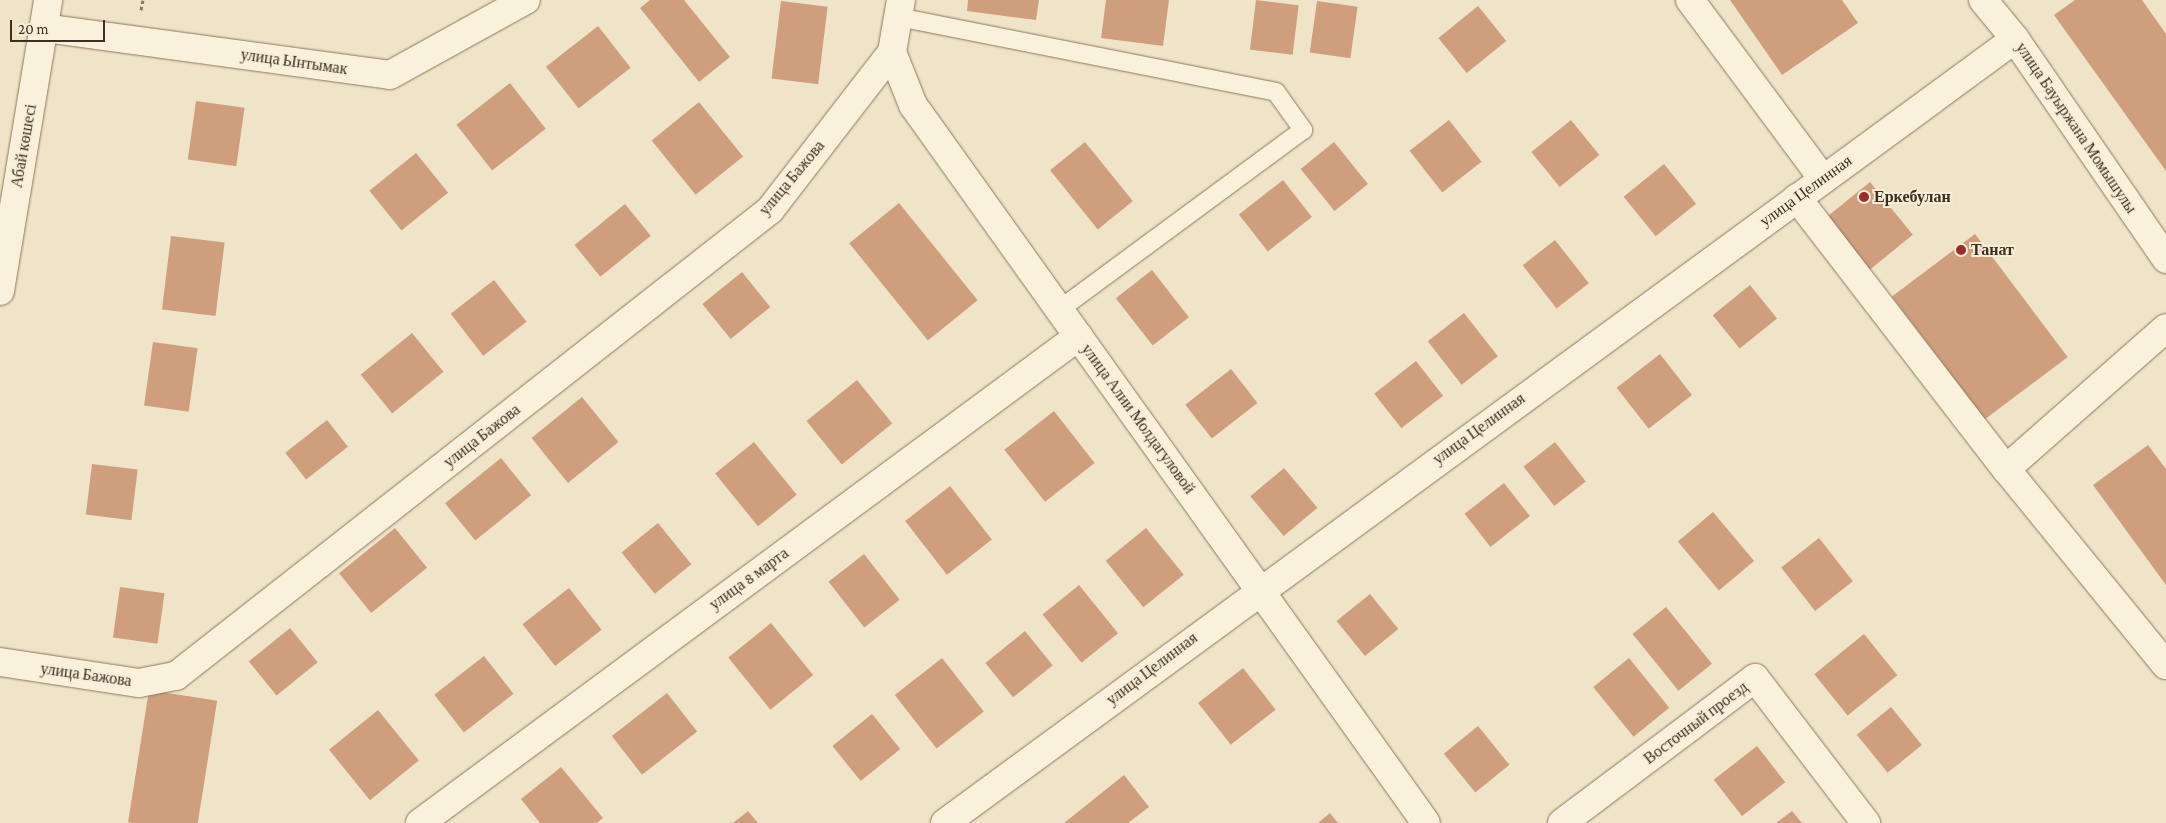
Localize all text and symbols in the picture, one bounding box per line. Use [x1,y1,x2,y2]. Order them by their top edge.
scale bar [12,10,108,42]
text: 20 m [18,21,49,37]
street label: улица Бауыржана Момышулы [2011,39,2141,217]
street label: улица Ынтымак [239,45,349,79]
street label: Абай көшесі [7,103,41,189]
street label: улица Бажова [755,137,829,219]
street label: улица Целинная [1756,151,1856,231]
place label: Еркебулан [1874,187,1951,207]
marker: Еркебулан [1858,191,1870,203]
place label: Танат [1971,240,2014,260]
marker: Танат [1955,244,1967,256]
street label: улица Алии Молдагуловой [1077,340,1199,498]
street label: улица Целинная [1429,389,1529,469]
street label: улица Бажова [440,400,524,472]
street label: улица 8 марта [706,544,792,614]
street label: улица Целинная [1103,628,1201,710]
street label: улица Бажова [39,659,133,691]
street label: Восточный проезд [1640,678,1752,768]

